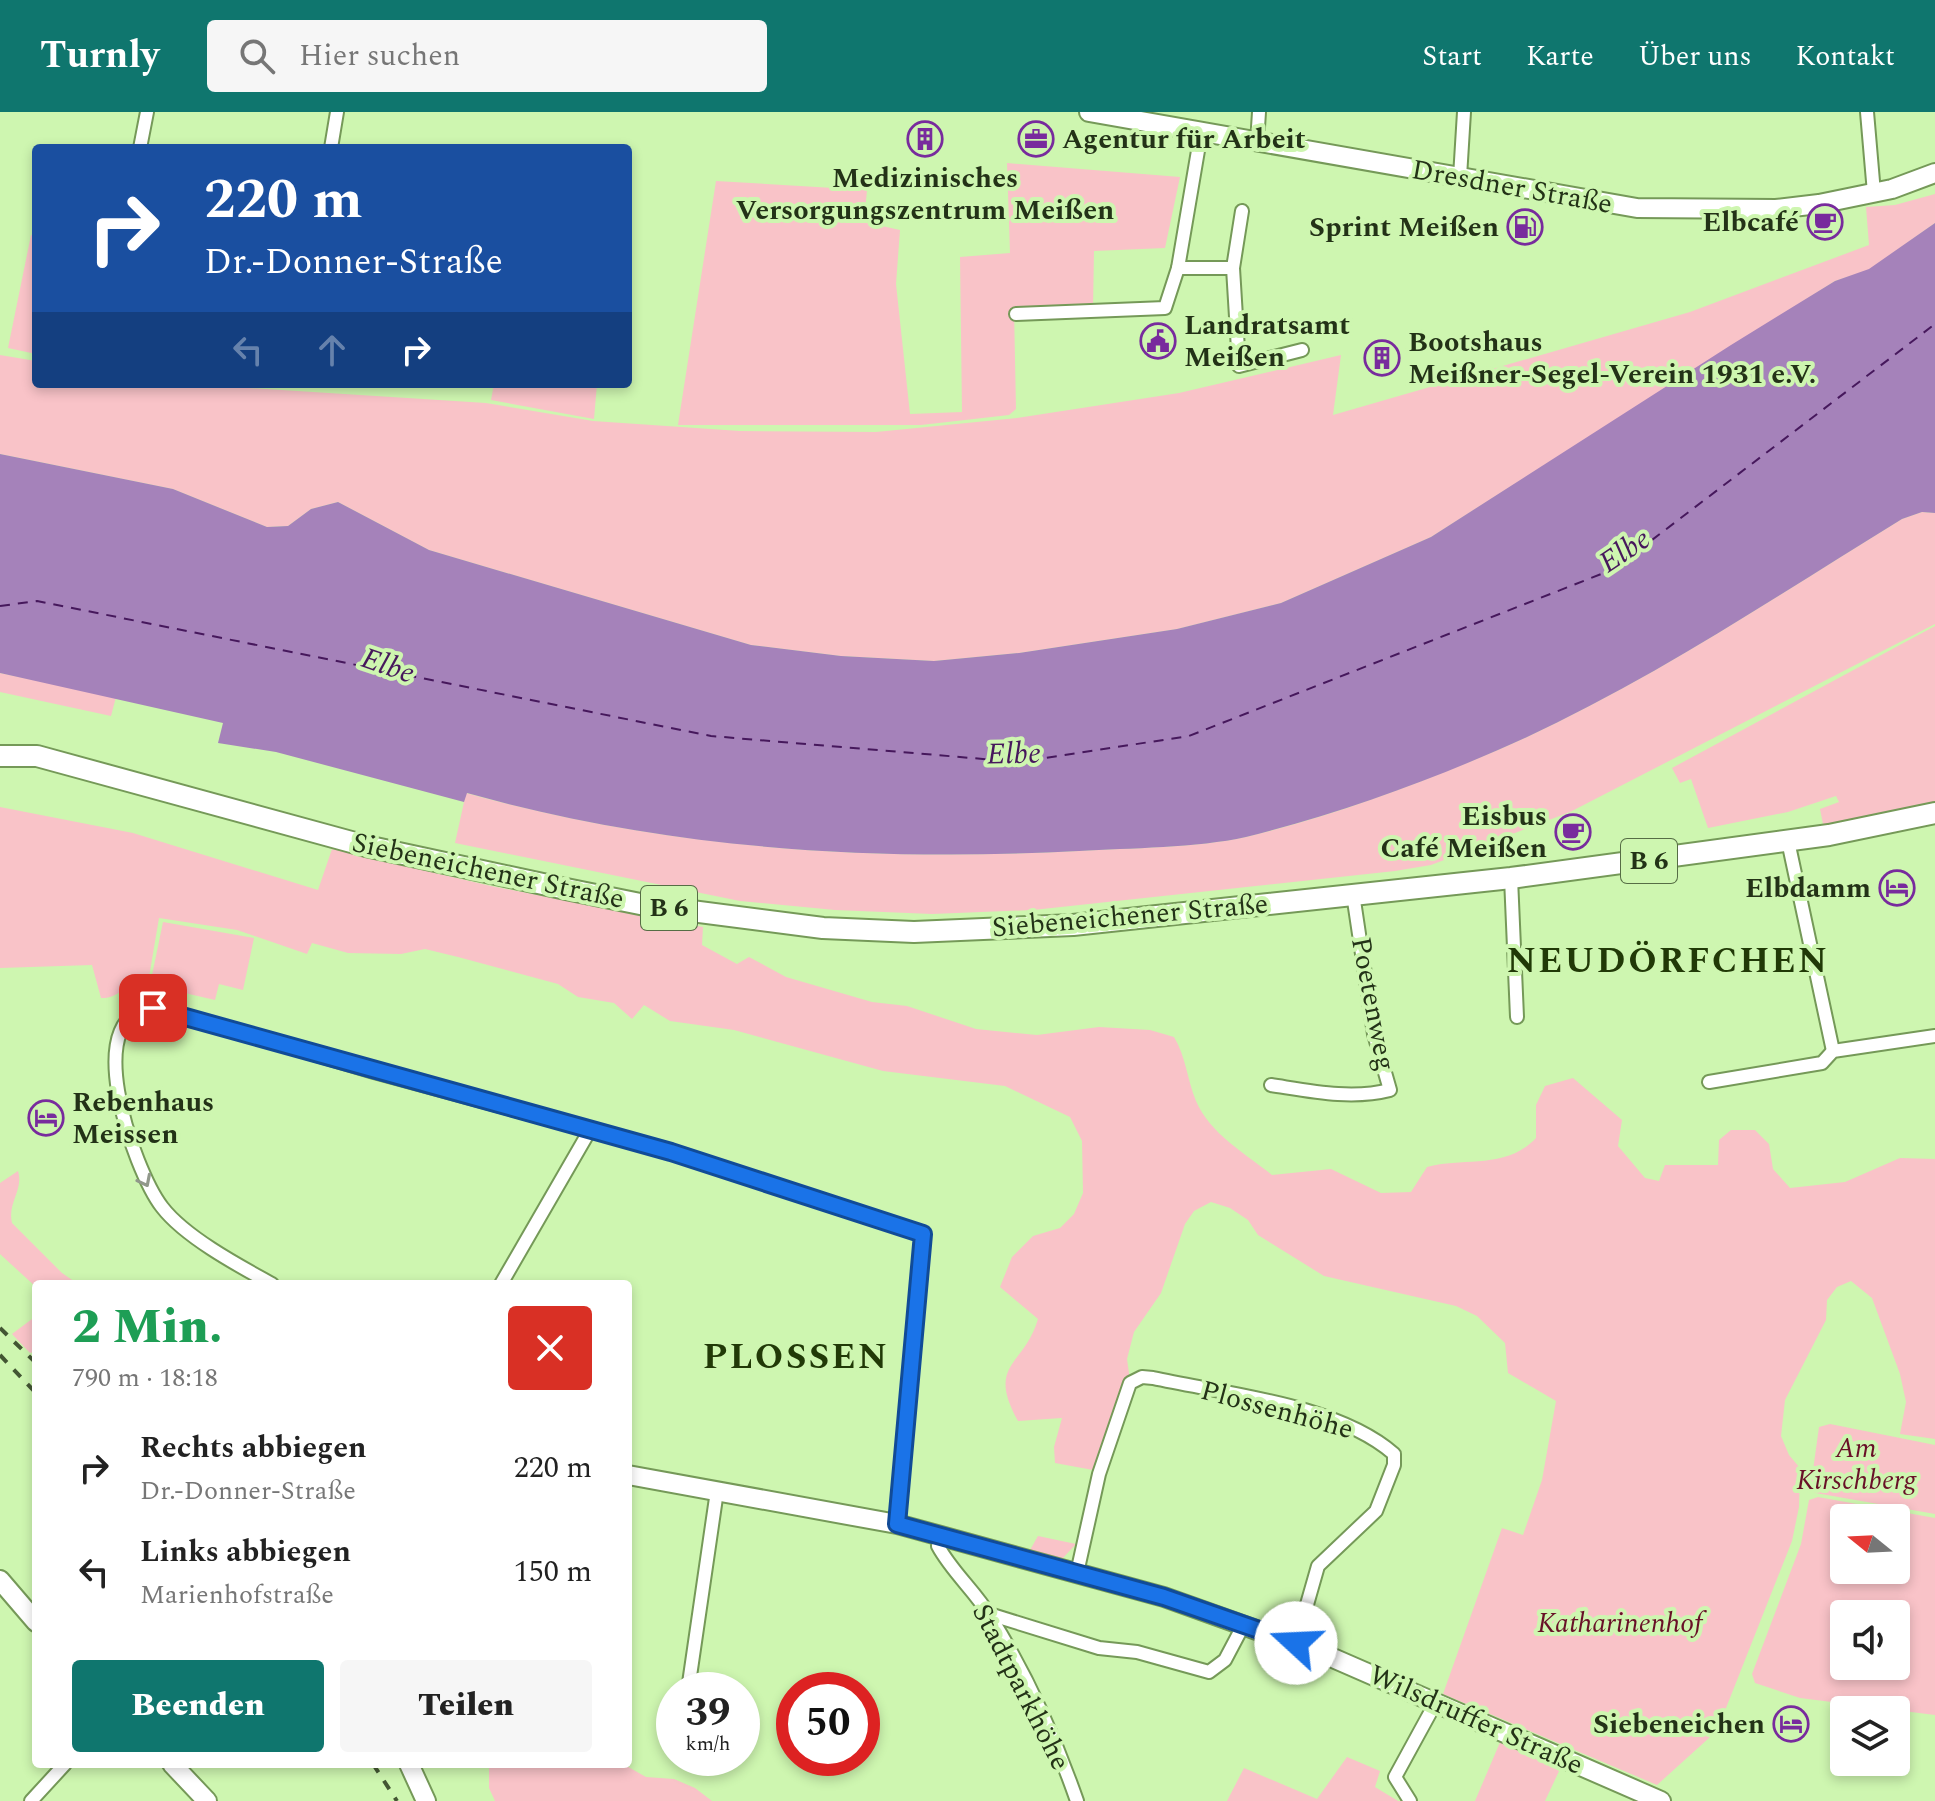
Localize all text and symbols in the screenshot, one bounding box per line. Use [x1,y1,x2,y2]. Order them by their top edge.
search box [207,20,767,92]
text: Turnly [40,27,159,85]
text: Hier suchen [299,33,460,79]
icon: search [235,34,279,78]
text: Start [1422,35,1482,78]
text: Karte [1526,35,1594,78]
text: Über uns [1638,35,1752,78]
text: Kontakt [1796,35,1895,78]
place label: Agentur für Arbeit [1062,118,1306,161]
building icon: Medizinisches Versorgungszentrum Meißen [906,120,944,158]
office icon: Agentur für Arbeit [1017,120,1055,158]
street label: Dresdner Straße [1408,148,1616,226]
place label: Medizinisches Versorgungszentrum Meißen [736,157,1114,232]
text: 220 m [204,158,363,243]
icon: right [72,176,176,280]
place label: Elbcafé [1702,201,1799,244]
cafe icon: Elbcafé [1806,203,1844,241]
place label: Sprint Meißen [1309,206,1499,249]
fuel station icon: Sprint Meißen [1506,208,1544,246]
text: Dr.-Donner-Straße [204,235,503,290]
place label: Landratsamt Meißen [1184,304,1350,379]
place label: Bootshaus Meißner-Segel-Verein 1931 e.V. [1408,321,1816,396]
public building icon: Landratsamt Meißen [1139,322,1177,360]
icon: left [226,328,270,372]
icon: ahead [310,328,354,372]
icon: right [394,328,438,372]
building icon: Bootshaus Meißner-Segel-Verein 1931 e.V. [1363,339,1401,377]
water label: Elbe [1590,517,1660,585]
water label: Elbe [355,635,421,697]
water label: Elbe [987,731,1041,777]
place label: Eisbus Café Meißen [1381,795,1547,870]
cafe icon: Eisbus Café Meißen [1554,813,1592,851]
street label: Siebeneichener Straße [348,821,628,921]
road number: B 6 [1621,839,1677,883]
place label: Elbdamm [1745,867,1871,910]
hotel icon: Elbdamm [1878,869,1916,907]
street label: Siebeneichener Straße [990,882,1270,950]
road number: B 6 [641,886,697,930]
street label: Poetenweg [1339,933,1407,1075]
district label: NEUDÖRFCHEN [1507,934,1829,989]
pin [119,974,187,1042]
icon: arrive [131,986,175,1030]
place label: Rebenhaus Meissen [72,1081,214,1156]
hotel icon: Rebenhaus Meissen [27,1099,65,1137]
one-way arrow [136,1173,151,1188]
text: 2 Min. [72,1291,223,1364]
button: close [508,1306,592,1390]
district label: PLOSSEN [703,1330,889,1385]
text: 790 m · 18:18 [72,1358,218,1398]
street label: Plossenhöhe [1196,1369,1358,1451]
text: Rechts abbiegen [140,1425,367,1471]
park label: Am Kirschberg [1796,1427,1917,1502]
text: 220 m [514,1445,592,1491]
icon: right [72,1446,116,1490]
text: Dr.-Donner-Straße [140,1471,356,1511]
north arrow [1830,1504,1910,1584]
map controls [1830,1504,1910,1776]
text: Links abbiegen [140,1529,351,1575]
text: 150 m [514,1549,592,1595]
icon: left [72,1550,116,1594]
text: Marienhofstraße [140,1575,334,1615]
street label: Stadtparkhöhe [961,1596,1081,1778]
button: sound [1830,1600,1910,1680]
position arrow [1254,1601,1338,1685]
park label: Katharinenhof [1537,1602,1707,1645]
street label: Wilsdruffer Straße [1362,1653,1590,1787]
button: Beenden [72,1660,324,1752]
button: Teilen [340,1660,592,1752]
speed limit sign: 50 [776,1672,880,1776]
text: 39 [686,1683,730,1744]
button: layers [1830,1696,1910,1776]
place label: Siebeneichen [1593,1703,1765,1746]
hotel icon: Siebeneichen [1772,1705,1810,1743]
text: km/h [686,1729,731,1759]

